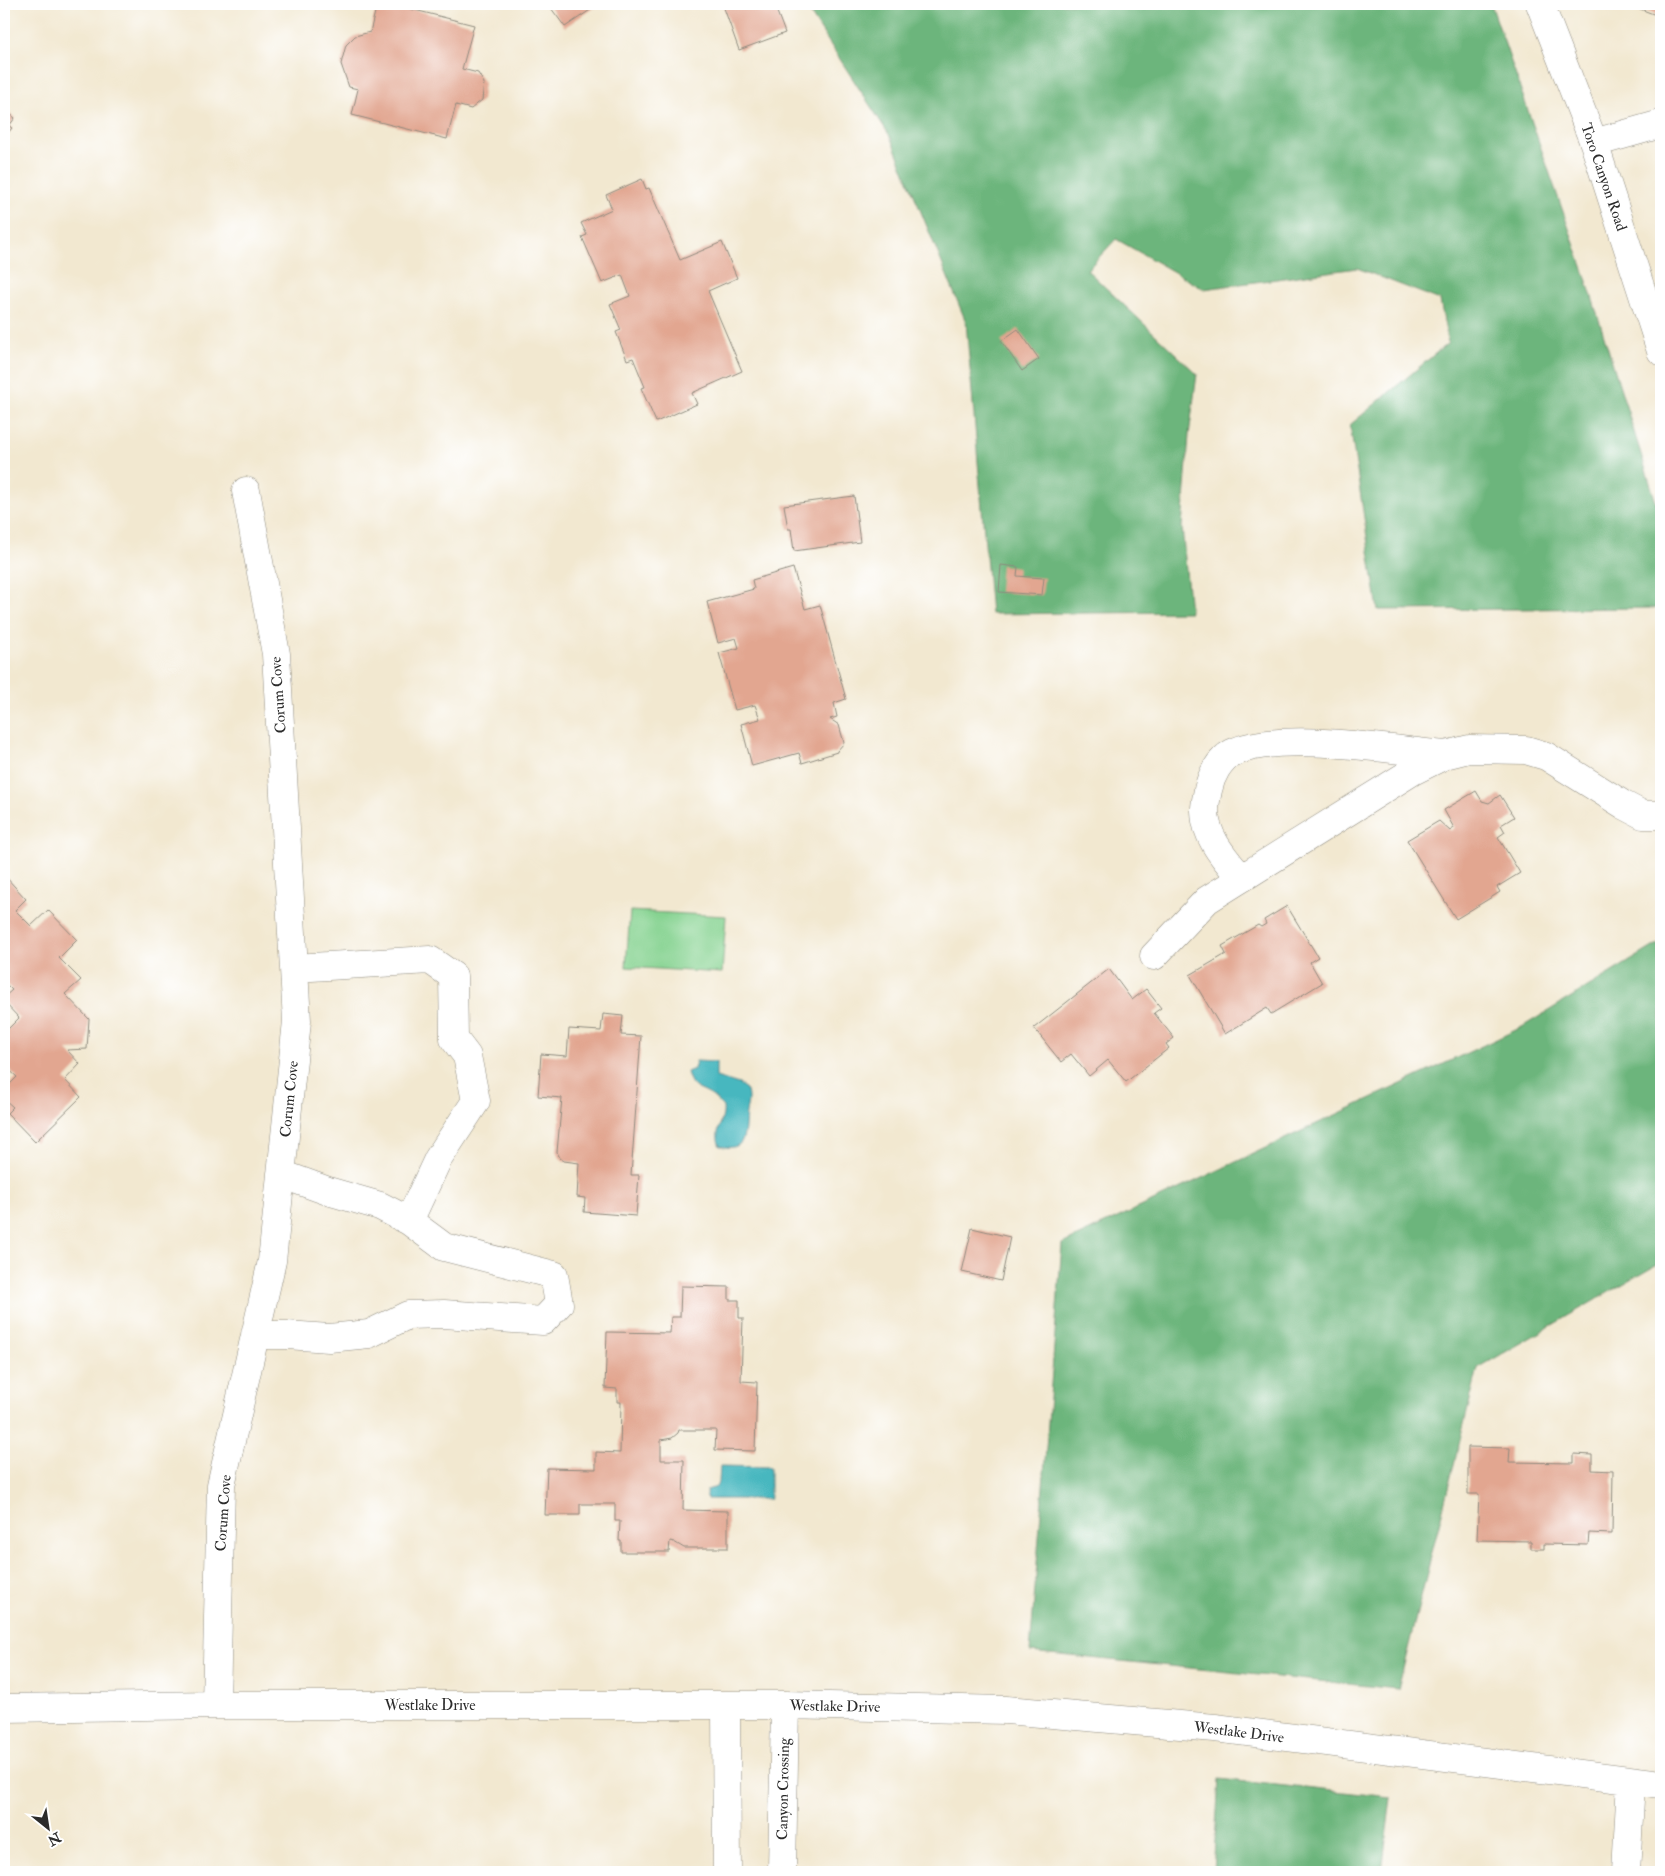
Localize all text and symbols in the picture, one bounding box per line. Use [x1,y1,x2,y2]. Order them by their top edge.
street label: Toro Canyon Road [1576,121,1631,234]
street label: Corum Cove [266,656,291,734]
street label: Corum Cove [276,1060,303,1138]
street label: Corum Cove [211,1474,236,1552]
street label: Westlake Drive [384,1696,475,1715]
street label: Westlake Drive [788,1696,881,1717]
street label: Westlake Drive [1192,1717,1285,1747]
street label: Canyon Crossing [773,1737,794,1840]
north arrow [22,1804,72,1854]
text: N [44,1828,65,1850]

